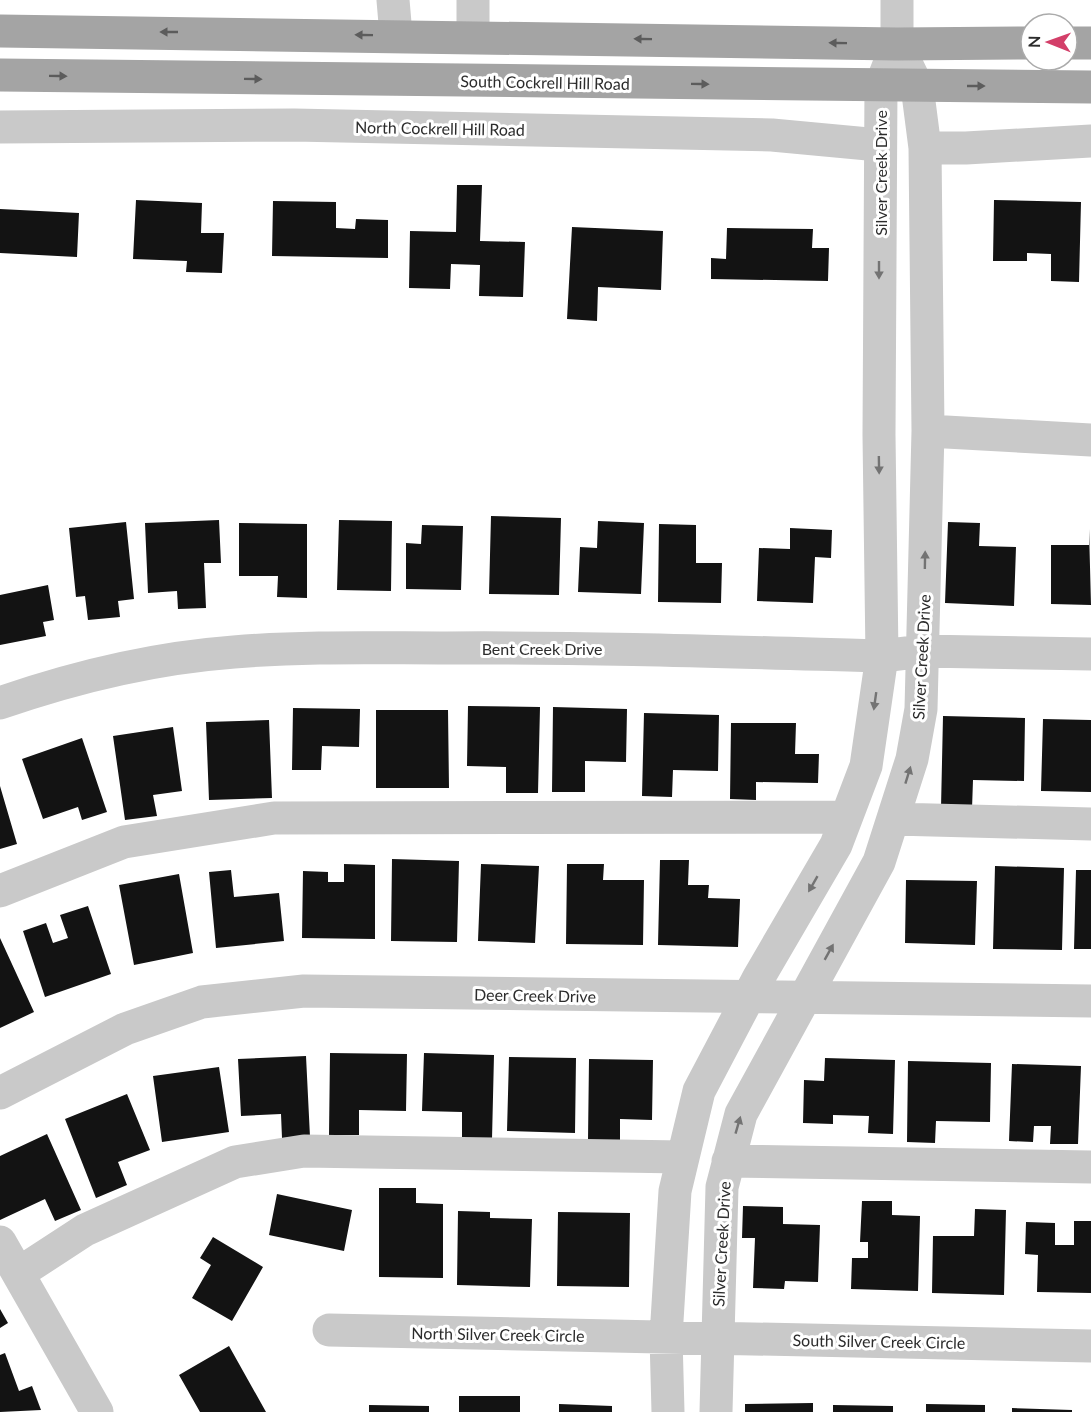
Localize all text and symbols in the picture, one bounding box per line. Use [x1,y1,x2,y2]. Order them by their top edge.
north arrow [1019,12,1079,72]
one-way arrow [160,27,179,37]
one-way arrow [355,30,374,39]
one-way arrow [634,35,653,44]
text: N [1024,35,1043,48]
one-way arrow [829,38,848,48]
one-way arrow [49,71,68,81]
street label: South Cockrell Hill Road [460,71,630,93]
one-way arrow [244,74,263,84]
one-way arrow [691,79,710,88]
one-way arrow [966,81,985,91]
street label: Silver Creek Drive [871,110,890,236]
street label: North Cockrell Hill Road [355,117,525,139]
one-way arrow [874,260,884,279]
one-way arrow [874,455,884,474]
one-way arrow [920,551,930,570]
street label: Silver Creek Drive [908,594,934,720]
street label: Bent Creek Drive [482,639,602,658]
one-way arrow [871,692,880,711]
one-way arrow [903,766,913,784]
one-way arrow [808,876,818,893]
one-way arrow [824,944,834,961]
street label: Deer Creek Drive [474,984,596,1006]
one-way arrow [734,1116,744,1134]
street label: Silver Creek Drive [708,1181,734,1307]
street label: North Silver Creek Circle [411,1323,585,1345]
street label: South Silver Creek Circle [792,1330,966,1352]

